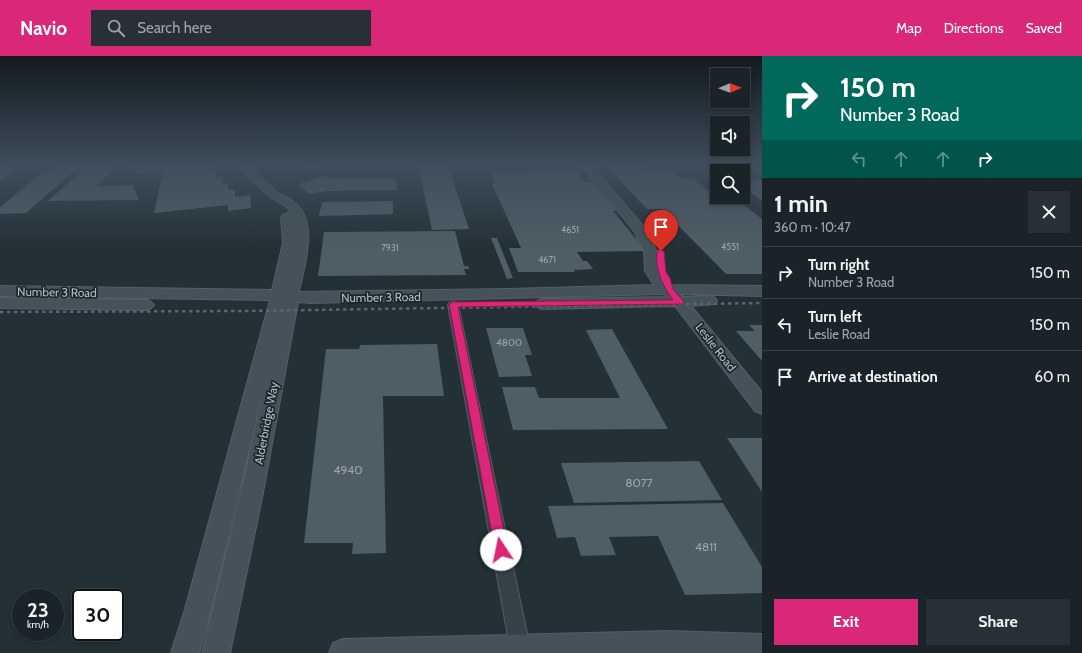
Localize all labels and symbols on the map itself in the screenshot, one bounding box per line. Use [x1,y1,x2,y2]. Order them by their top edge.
north arrow [710,68,750,108]
pin [644,210,678,251]
house number: 4651 [561,224,579,235]
house number: 4551 [721,241,739,252]
house number: 7931 [381,242,399,253]
house number: 4671 [538,254,556,265]
street label: Number 3 Road [17,284,97,300]
street label: Number 3 Road [341,289,421,305]
street label: Leslie Road [692,320,740,374]
house number: 4800 [496,336,522,349]
street label: Alderbridge Way [251,381,281,465]
house number: 4940 [333,462,363,477]
house number: 8077 [625,475,653,490]
position arrow [480,529,522,571]
house number: 4811 [695,539,717,554]
speed limit sign: 30 [72,589,124,641]

